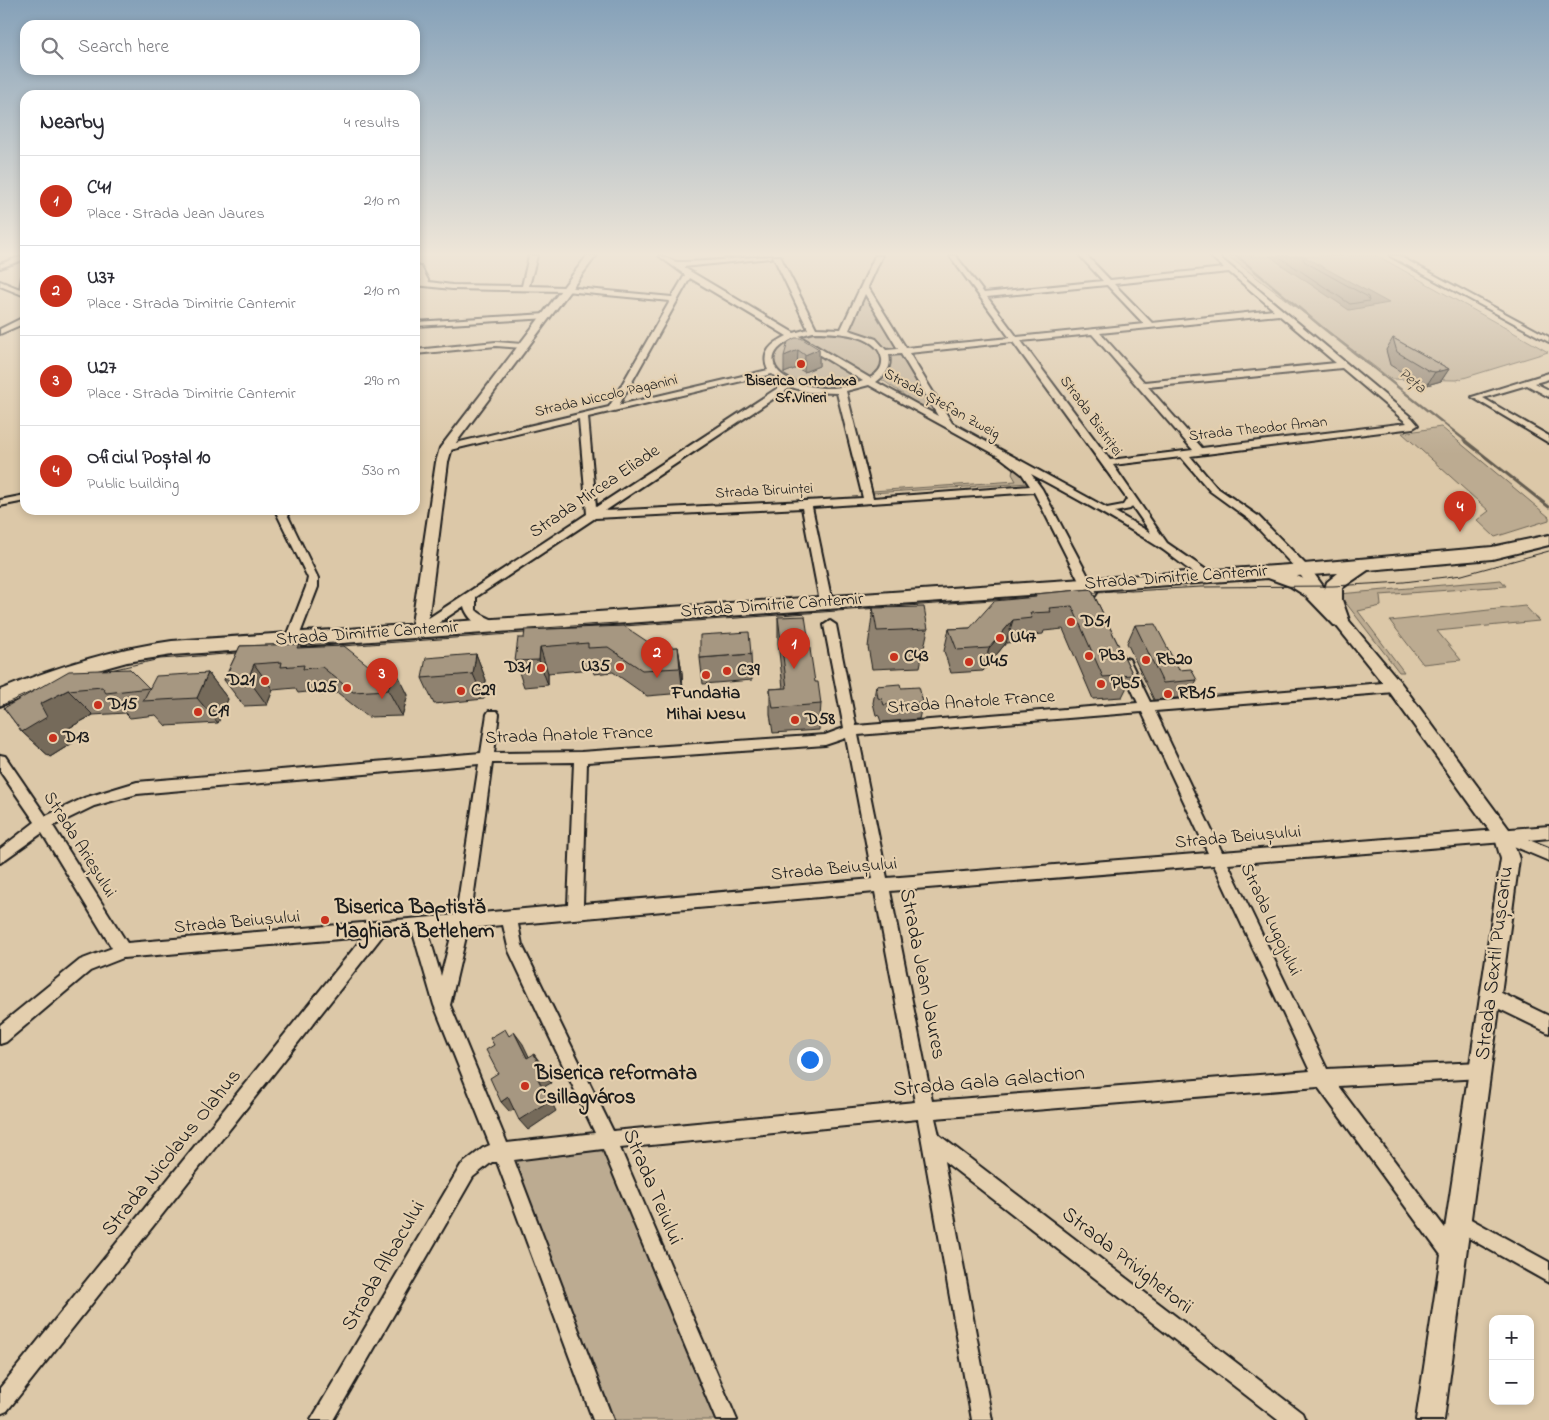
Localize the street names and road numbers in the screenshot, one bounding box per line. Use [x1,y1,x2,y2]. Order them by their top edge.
street label: Strada Ștefan Zweig [879,363,1004,446]
street label: Strada Niccolo Paganini [532,369,680,424]
street label: Strada Bistriței [1054,371,1128,461]
street label: Strada Theodor Aman [1188,411,1328,447]
street label: Strada Mircea Eliade [525,438,666,545]
street label: Strada Biruinței [714,477,814,505]
street label: Strada Dimitrie Cantemir [1083,559,1269,597]
street label: Strada Dimitrie Cantemir [679,587,865,625]
street label: Strada Dimitrie Cantemir [274,615,460,653]
street label: Strada Anatole France [886,684,1057,722]
street label: Strada Anatole France [485,720,654,752]
street label: Strada Arieșului [36,787,122,903]
street label: Strada Beiușului [1174,820,1302,856]
street label: Strada Beiușului [770,852,898,888]
street label: Strada Lugojului [1232,859,1307,981]
street label: Strada Sextil Pușcariu [1468,864,1522,1062]
street label: Strada Jean Jaures [891,886,953,1062]
street label: Strada Beiușului [173,905,301,941]
street label: Strada Gala Galaction [892,1059,1086,1105]
street label: Strada Nicolaus Olahus [95,1063,249,1243]
street label: Strada Teiului [614,1124,690,1250]
street label: Strada Albacului [334,1195,434,1337]
street label: Strada Privighetorii [1054,1200,1199,1324]

